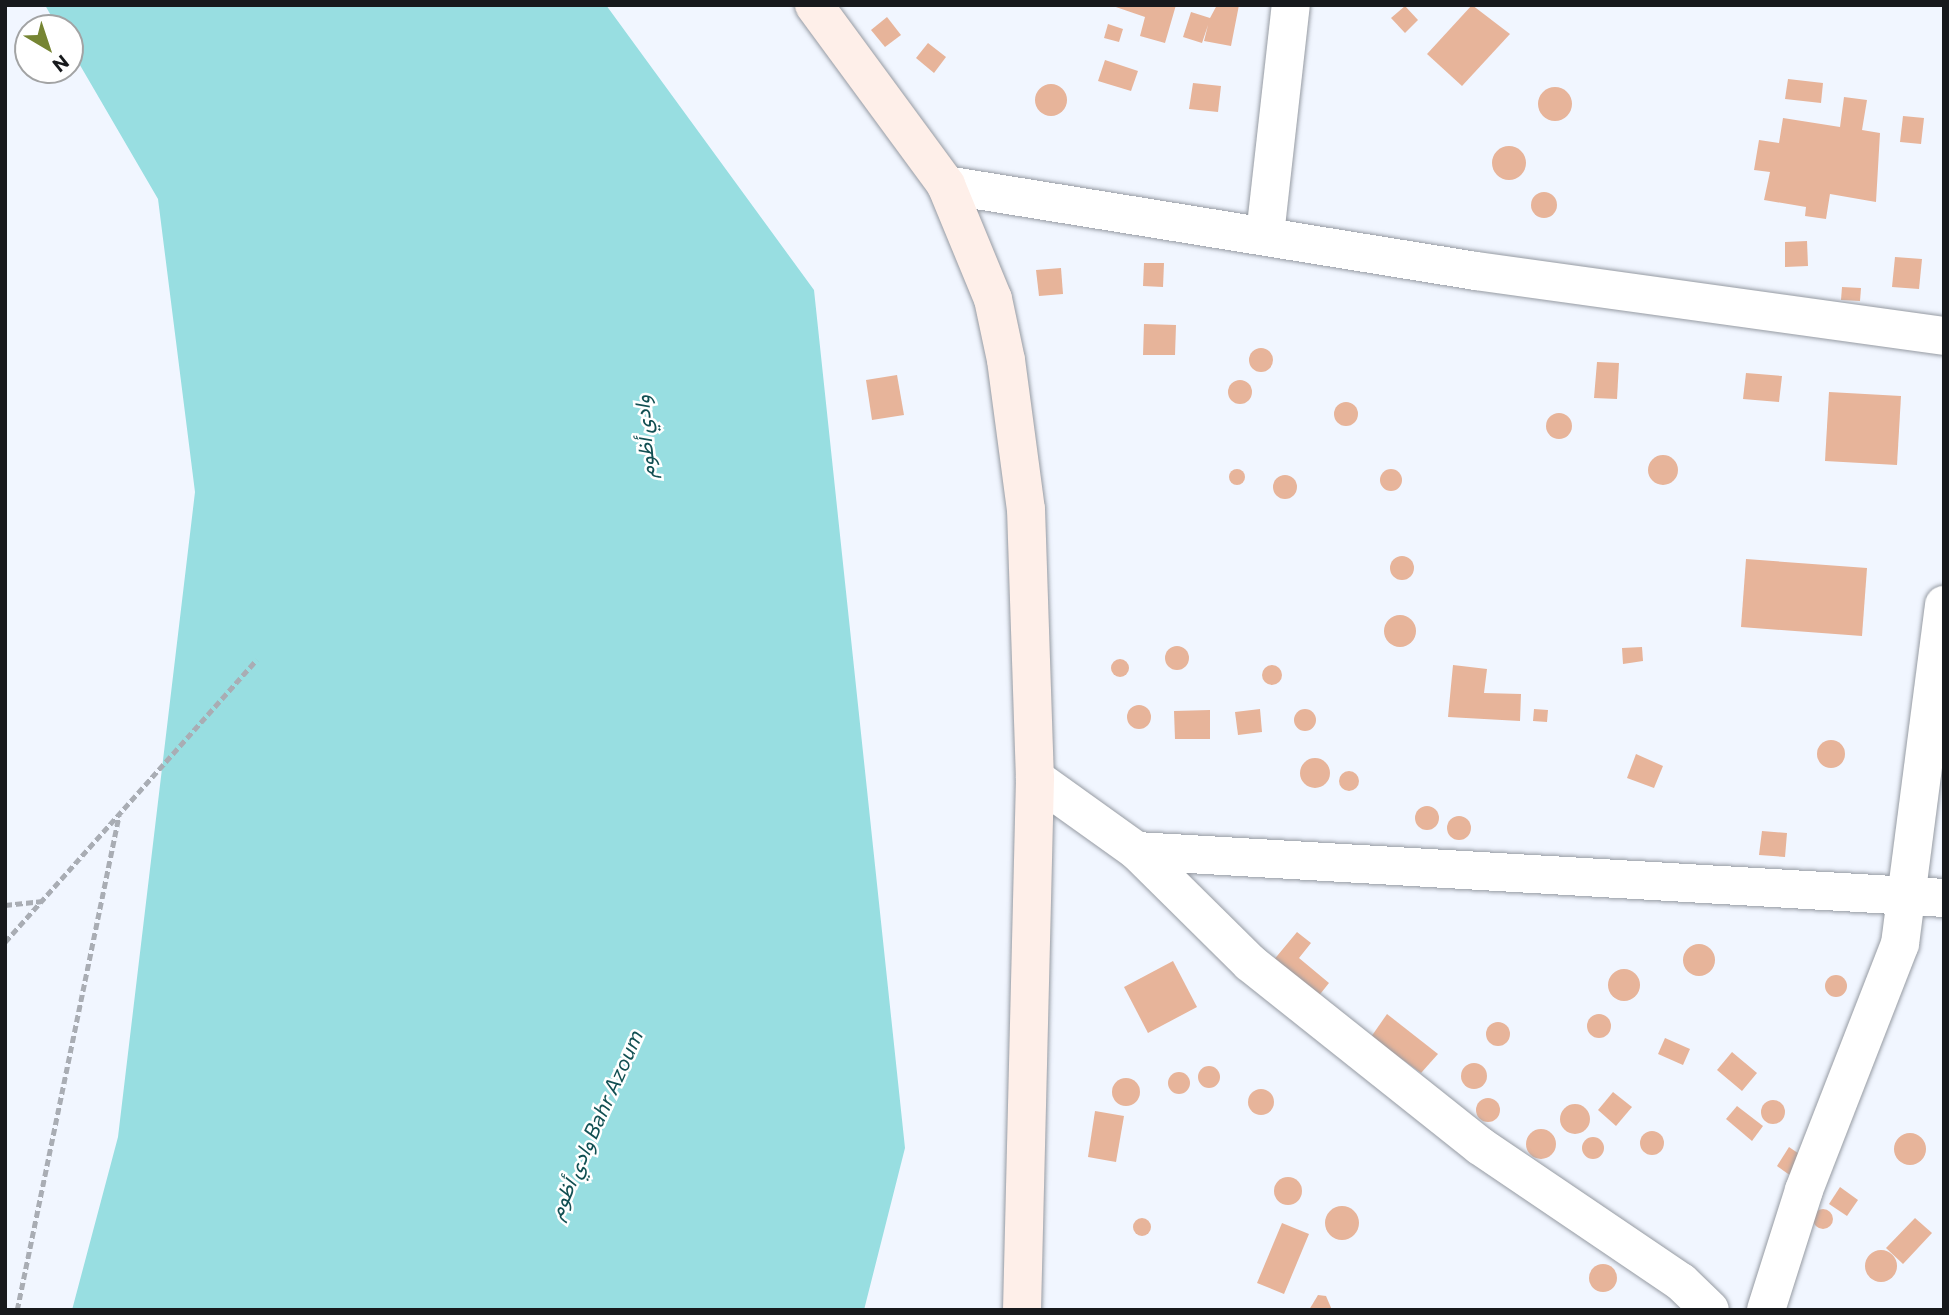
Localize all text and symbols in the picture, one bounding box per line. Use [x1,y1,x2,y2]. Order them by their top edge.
north arrow [14,14,84,84]
text: N [48,51,74,78]
water label: وادي أظوم [629,394,659,480]
water label: وادي أظوم Bahr Azoum [542,1026,648,1222]

